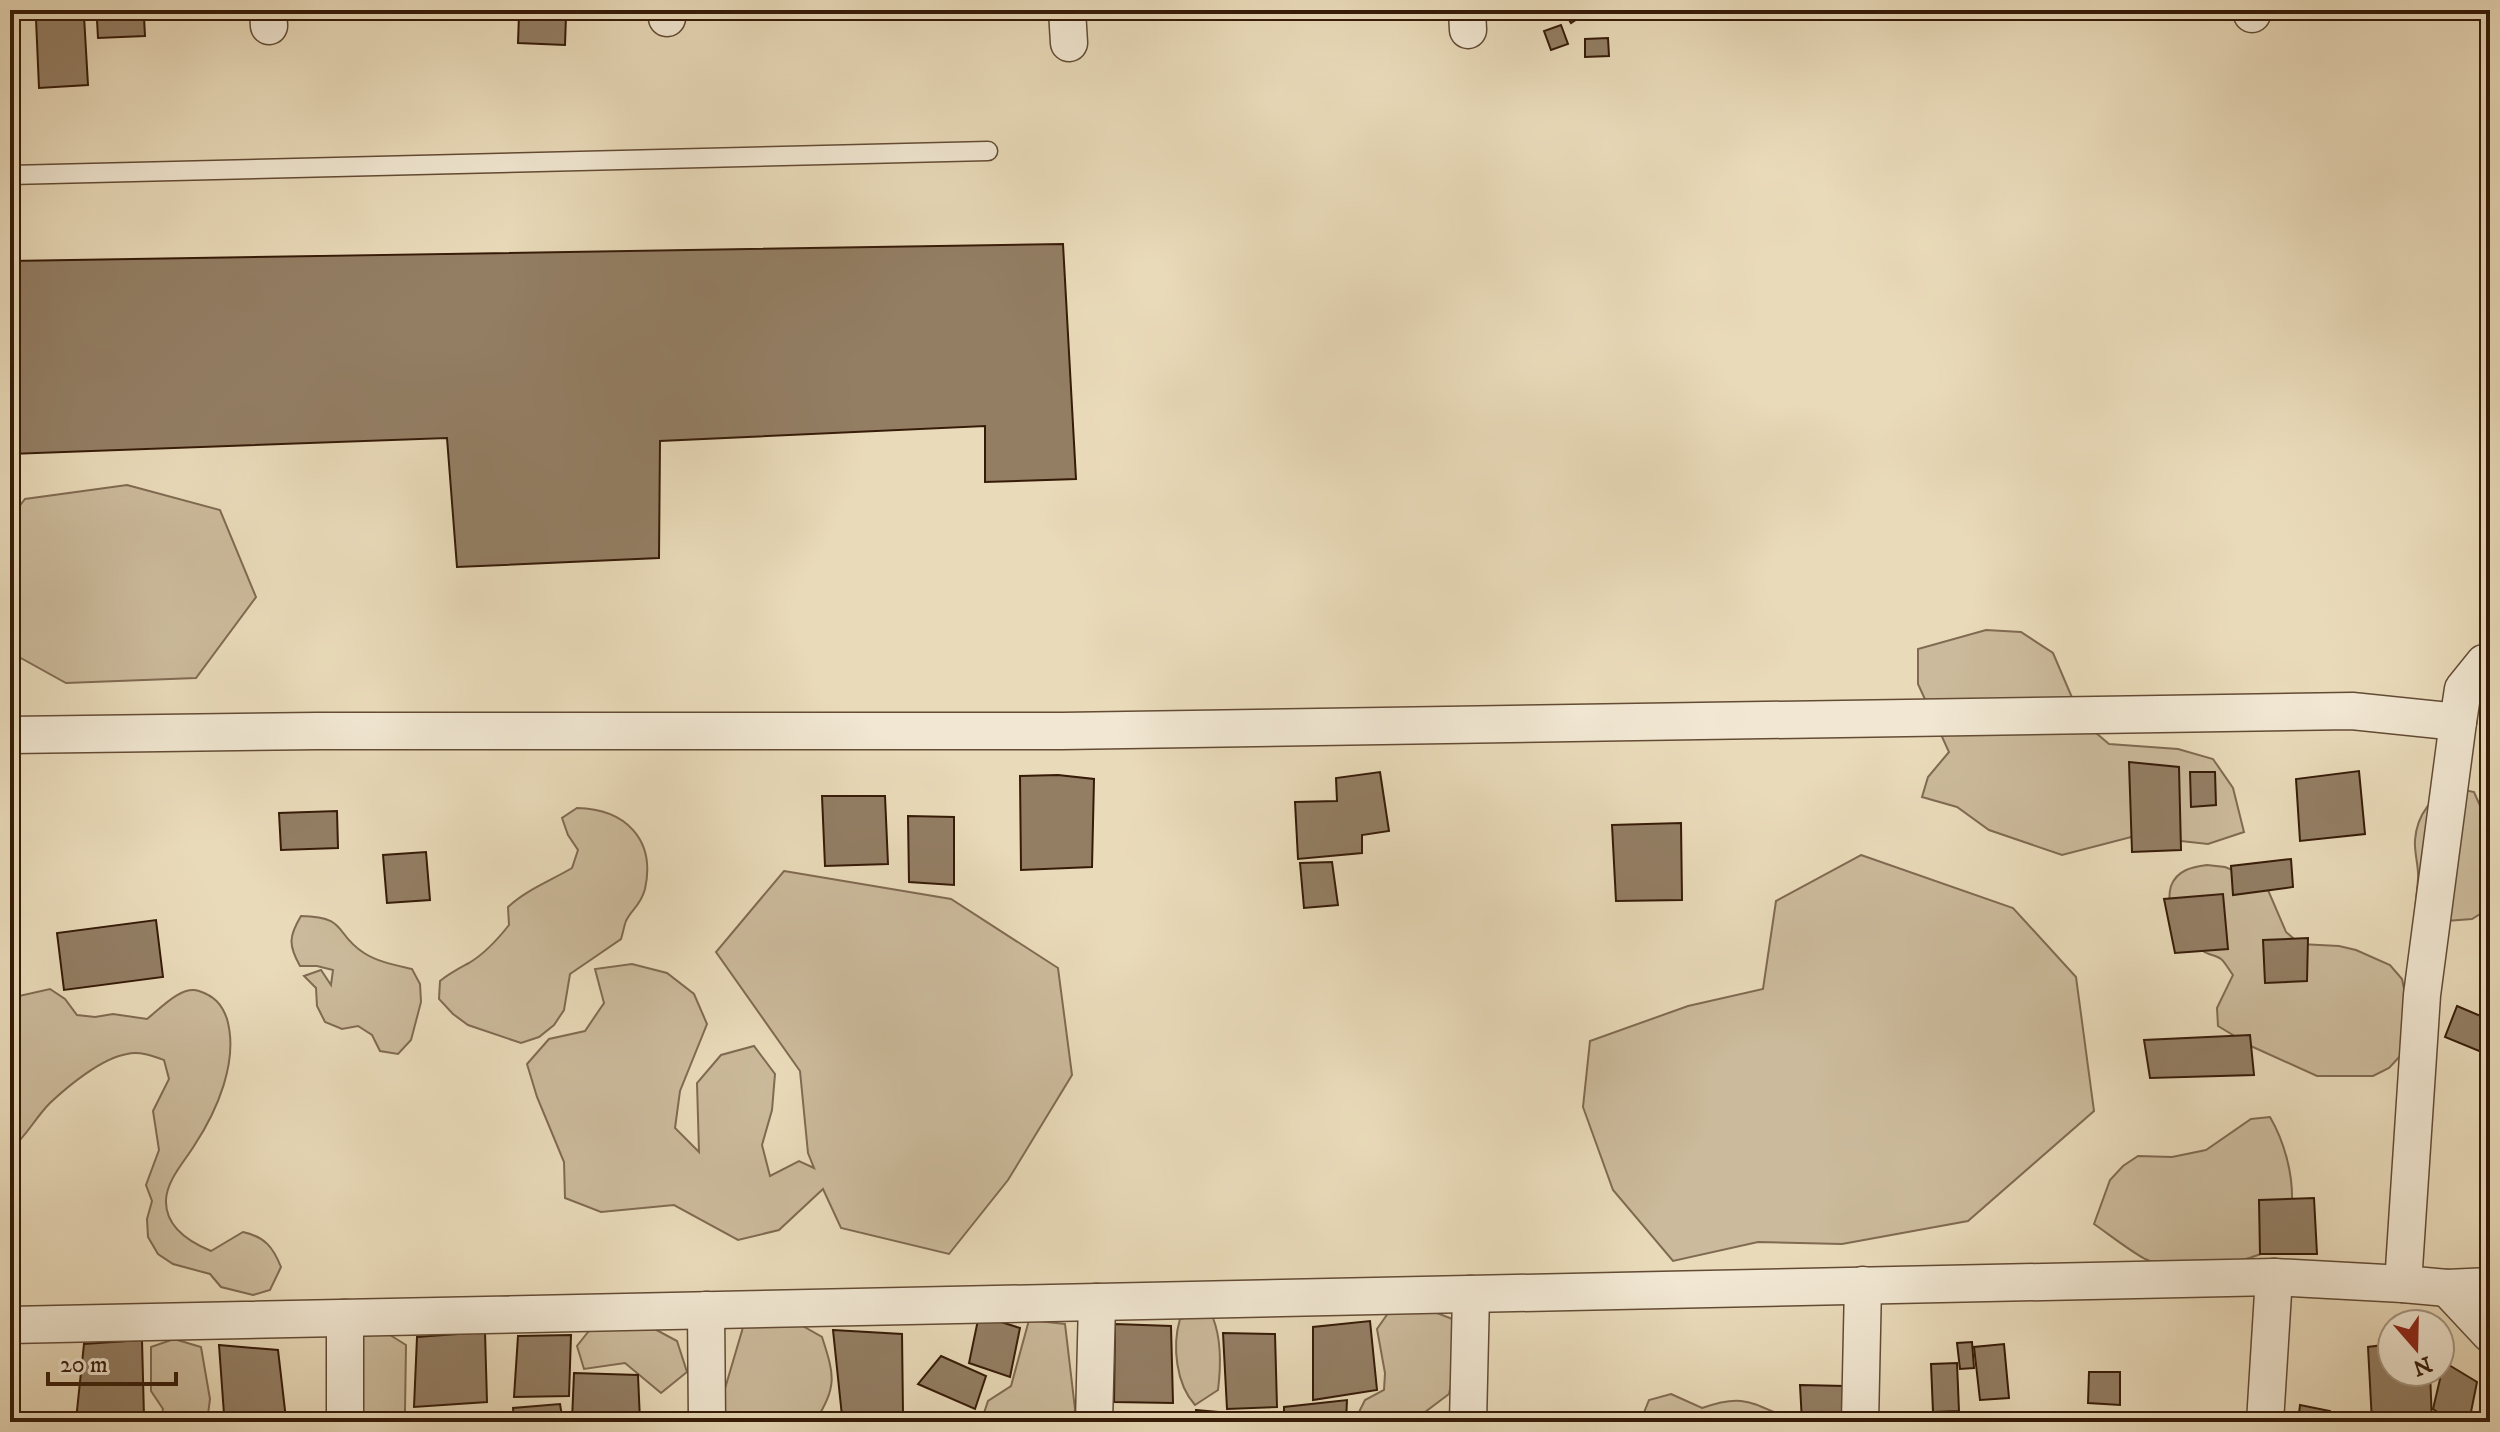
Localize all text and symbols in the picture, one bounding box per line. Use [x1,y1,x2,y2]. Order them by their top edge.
north arrow [2376,1308,2456,1388]
scale bar [48,1336,176,1386]
text: 20 m [60,1350,108,1380]
text: N [2409,1350,2435,1381]

